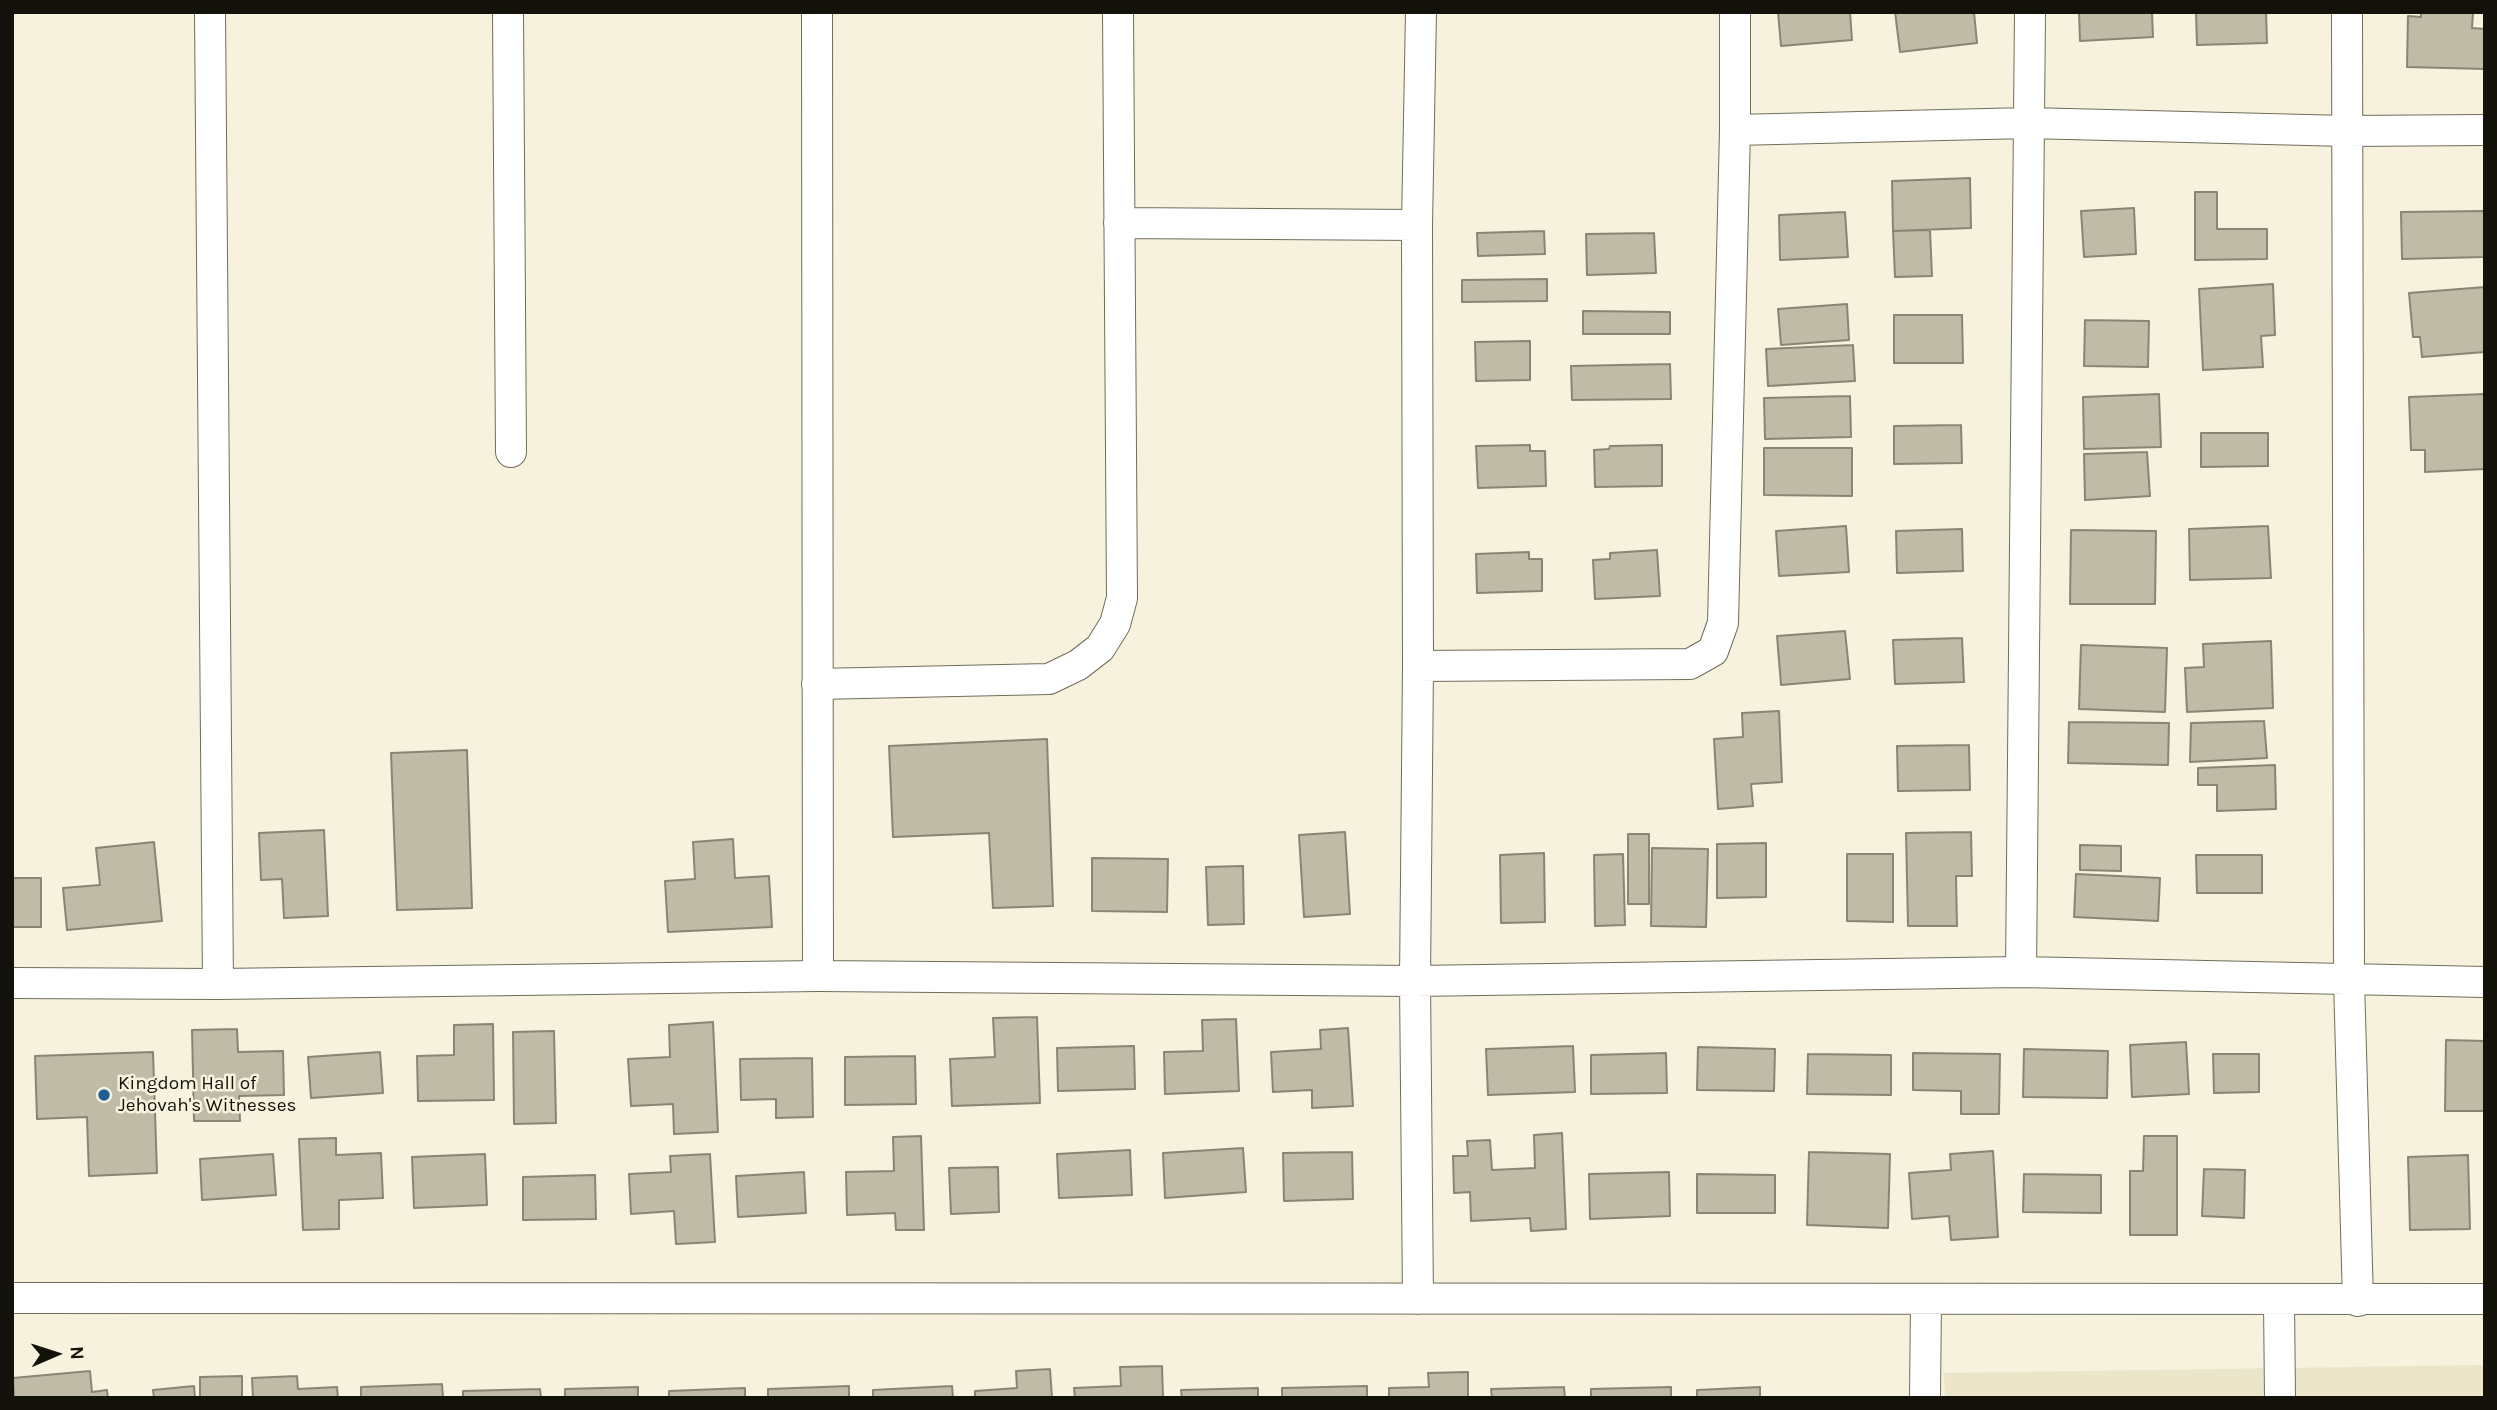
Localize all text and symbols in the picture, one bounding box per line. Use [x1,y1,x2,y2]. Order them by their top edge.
place label: Kingdom Hall of Jehovah's Witnesses [118,1073,297,1117]
marker: Kingdom Hall of Jehovah's Witnesses [96,1087,112,1103]
north arrow [21,1319,91,1389]
text: N [66,1346,88,1360]

